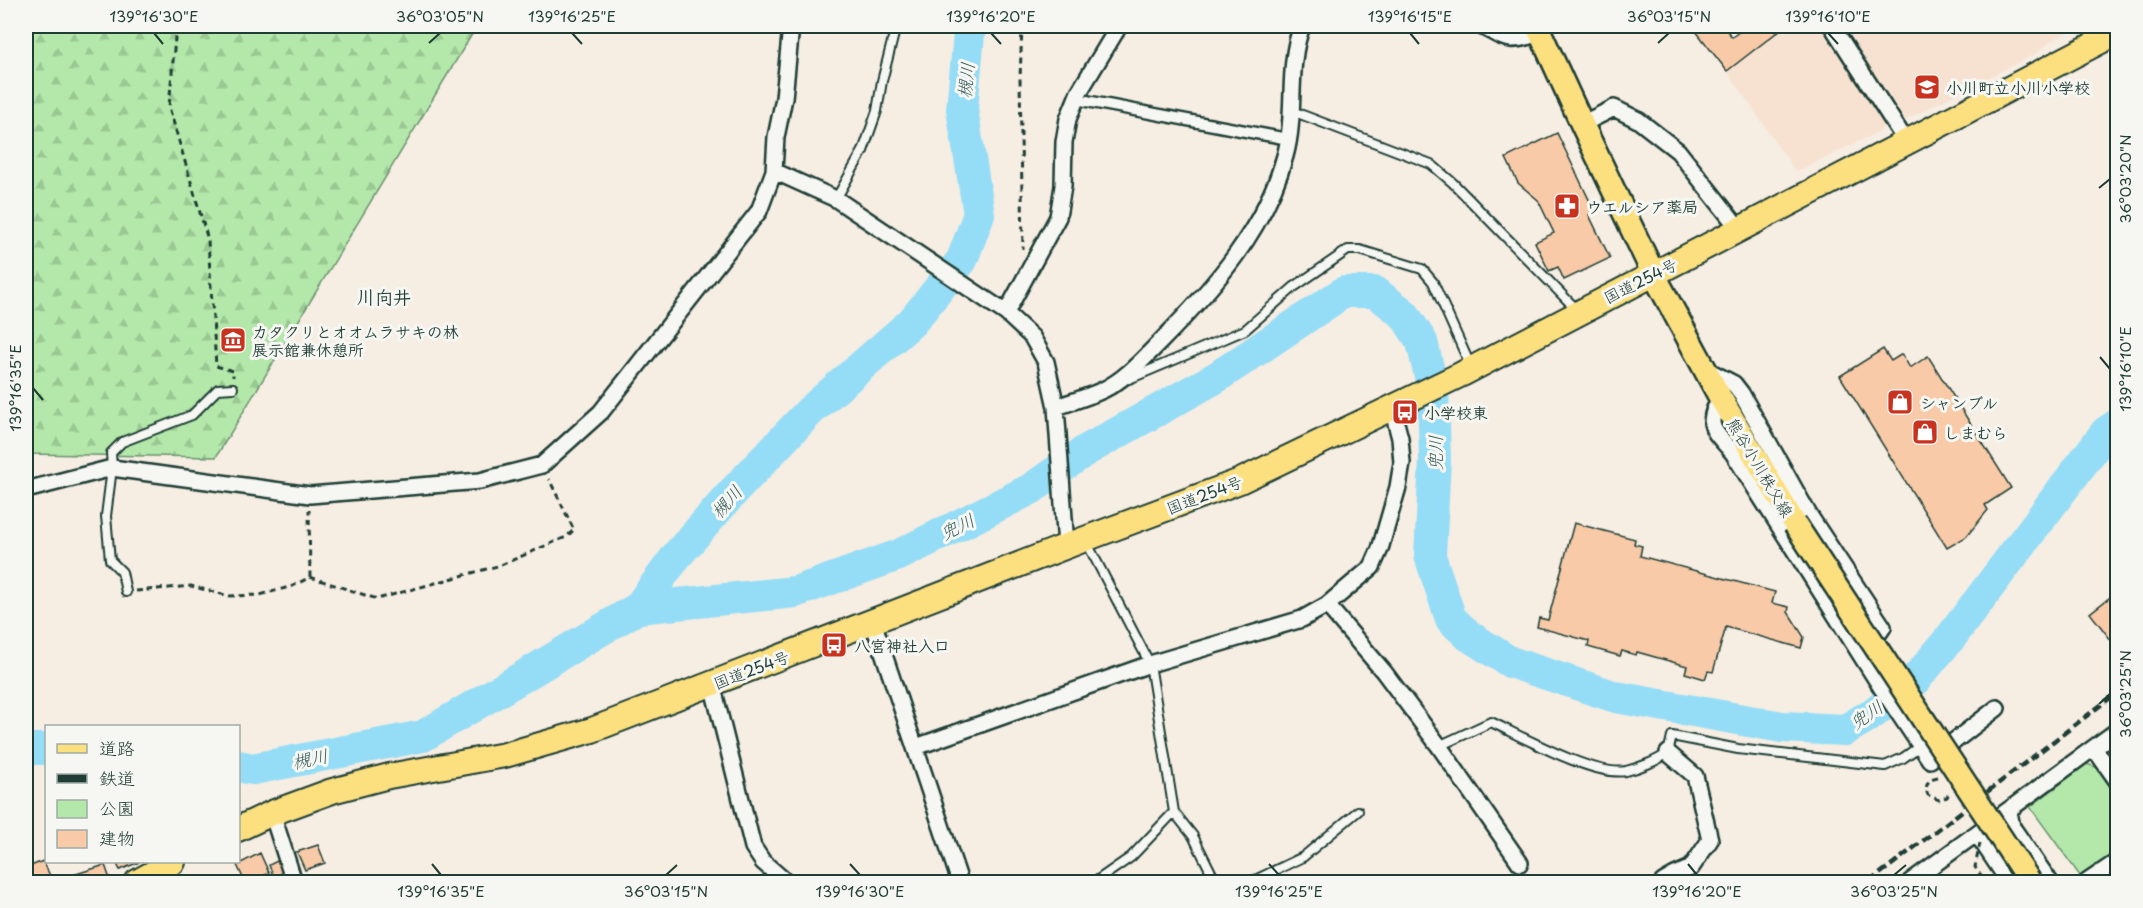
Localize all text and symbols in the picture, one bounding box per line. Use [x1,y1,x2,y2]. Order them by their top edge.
text: 139°16'30"E [110,4,198,27]
text: 36°03'05"N [396,4,484,27]
text: 139°16'25"E [528,4,616,27]
text: 139°16'20"E [946,4,1036,27]
text: 139°16'15"E [1368,4,1452,27]
text: 36°03'15"N [1627,4,1711,27]
text: 139°16'10"E [1785,4,1871,27]
water label: 槻川 [950,61,980,99]
school or university icon: 小川町立小川小学校 [1912,72,1942,102]
place label: 小川町立小川小学校 [1946,75,2090,99]
text: 36°03'20"N [2113,134,2136,224]
pharmacy icon: ウエルシア薬局 [1552,191,1582,221]
place label: ウエルシア薬局 [1586,194,1698,218]
street label: 国道254号 [1599,251,1681,309]
district label: 川向井 [357,283,411,310]
place label: カタクリとオオムラサキの林 展示館兼休憩所 [252,319,459,361]
museum icon: カタクリとオオムラサキの林 展示館兼休憩所 [218,325,248,355]
text: 139°16'10"E [2113,326,2136,412]
text: 139°16'35"E [3,344,26,432]
shop icon: シャンブル [1885,387,1915,417]
place label: シャンブル [1920,390,1998,414]
bus stop icon: 小学校東 [1390,397,1420,427]
place label: 小学校東 [1424,400,1488,424]
street label: 熊谷小川秩父線 [1722,413,1800,521]
shop icon: しまむら [1910,417,1940,447]
place label: しまむら [1944,420,2008,444]
water label: 兜川 [1421,435,1448,471]
street label: 国道254号 [1162,468,1246,520]
water label: 槻川 [704,479,748,523]
water label: 兜川 [935,506,979,546]
bus stop icon: 八宮神社入口 [819,630,849,660]
place label: 八宮神社入口 [854,633,950,657]
street label: 国道254号 [709,643,793,695]
text: 36°03'25"N [2113,650,2136,738]
water label: 兜川 [1844,693,1888,735]
legend [45,725,240,863]
text: 道路 [99,734,135,761]
water label: 槻川 [290,741,330,775]
text: 鉄道 [99,764,135,791]
text: 公園 [99,794,135,821]
text: 建物 [99,824,135,851]
text: 139°16'35"E [397,879,485,902]
text: 36°03'15"N [624,879,708,902]
text: 139°16'30"E [816,879,904,902]
text: 139°16'25"E [1235,879,1323,902]
text: 139°16'20"E [1652,879,1742,902]
text: 36°03'25"N [1850,879,1938,902]

